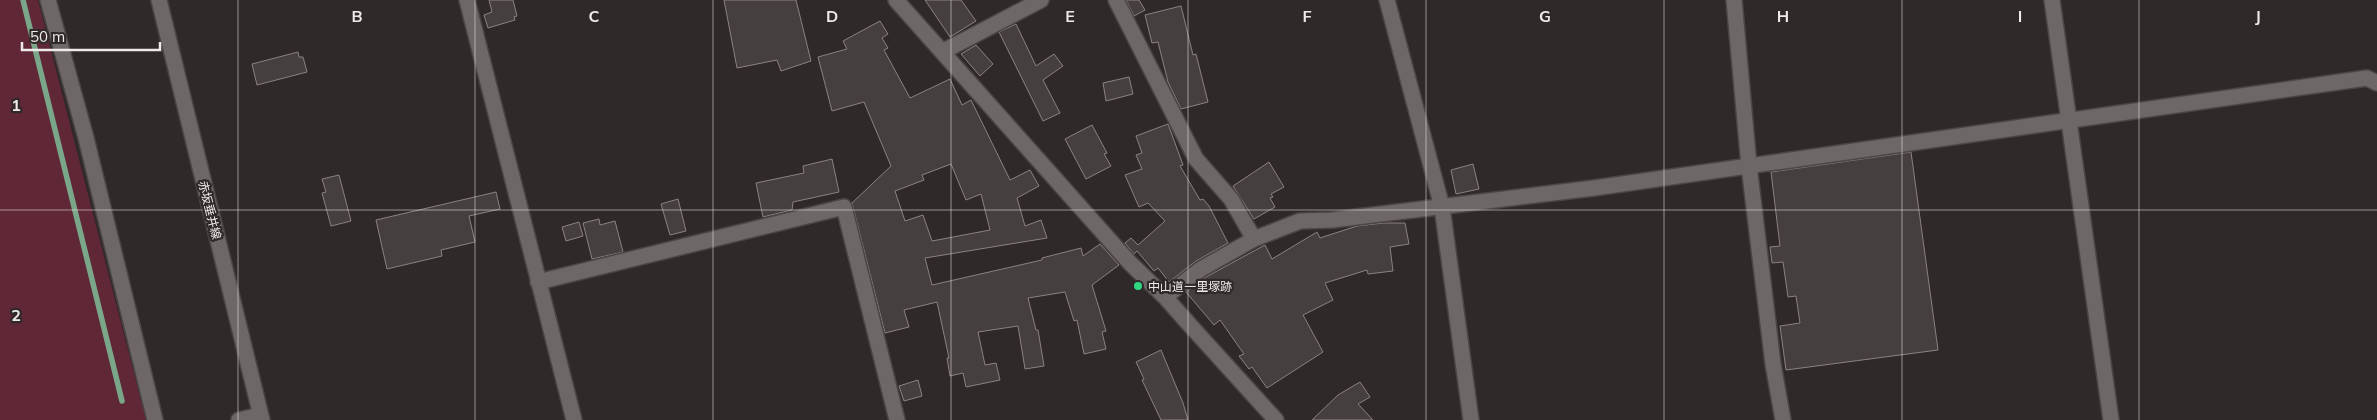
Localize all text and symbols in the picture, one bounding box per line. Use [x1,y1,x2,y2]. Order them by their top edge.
text: B [351,6,363,26]
text: C [589,6,600,26]
text: D [826,6,838,26]
text: E [1065,6,1075,26]
text: F [1302,6,1312,26]
text: G [1539,6,1551,26]
text: H [1777,6,1789,26]
text: I [2018,6,2022,26]
text: J [2255,6,2261,26]
scale bar [22,20,160,52]
text: 50 m [30,27,65,46]
text: 1 [11,95,21,115]
street label: 赤坂垂井線 [195,179,225,241]
place label: 中山道一里塚跡 [1148,279,1232,294]
marker: 中山道一里塚跡 [1132,280,1144,292]
text: 2 [11,305,21,325]

